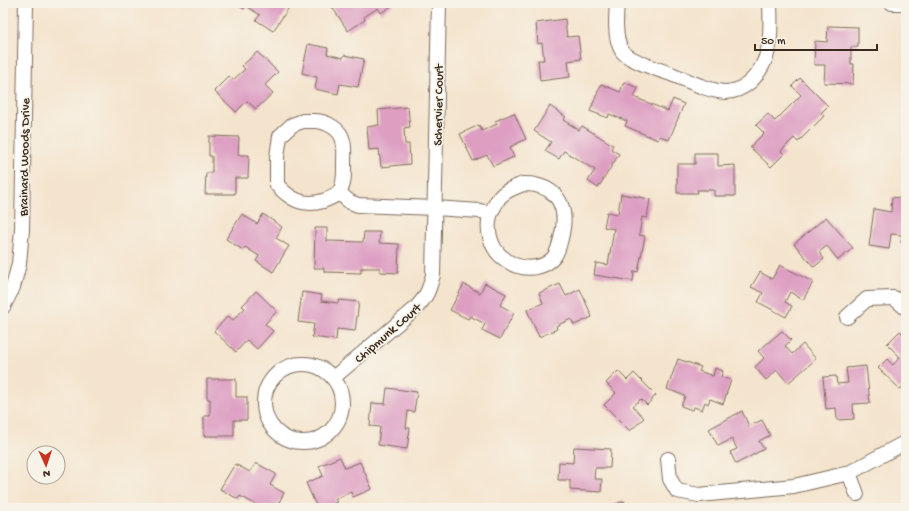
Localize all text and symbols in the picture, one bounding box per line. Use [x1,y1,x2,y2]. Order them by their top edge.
scale bar [755,26,877,52]
text: 50 m [761,35,786,49]
street label: Schervier Court [431,62,448,146]
street label: Brainard Woods Drive [17,97,34,217]
street label: Chipmunk Court [352,300,426,367]
north arrow [26,445,66,485]
text: N [43,467,50,479]

